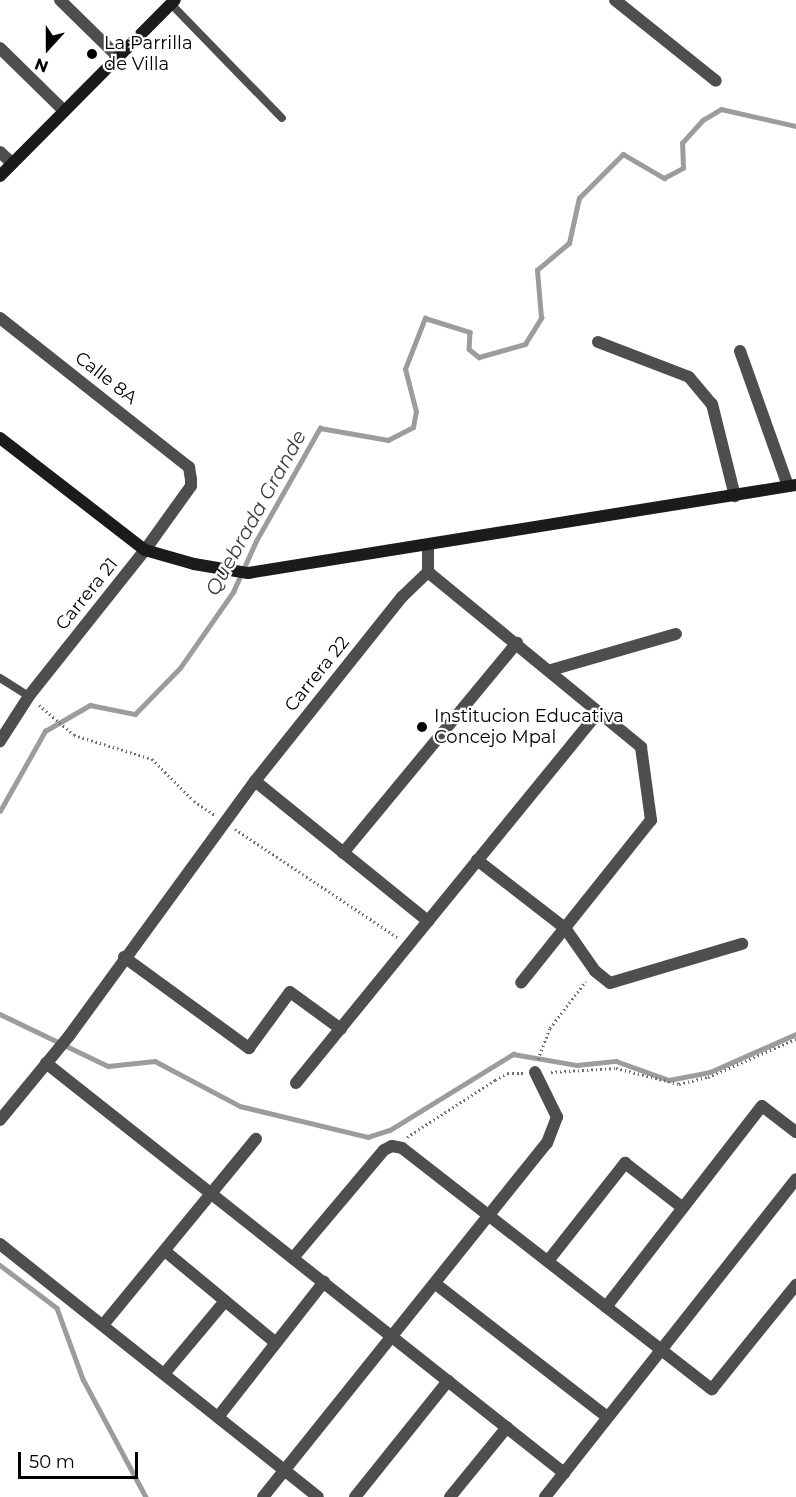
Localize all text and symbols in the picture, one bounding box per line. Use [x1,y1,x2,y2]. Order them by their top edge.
north arrow [18,18,78,78]
place label: La Parrilla de Villa [104,33,193,76]
marker: La Parrilla de Villa [85,47,99,61]
text: N [32,54,51,76]
street label: Calle 8A [71,347,141,409]
water label: Quebrada Grande [201,426,311,600]
street label: Carrera 21 [51,554,123,634]
street label: Carrera 22 [280,632,354,716]
place label: Institucion Educativa Concejo Mpal [434,706,624,748]
marker: Institucion Educativa Concejo Mpal [415,720,429,734]
scale bar [21,1440,141,1478]
text: 50 m [29,1451,75,1473]

